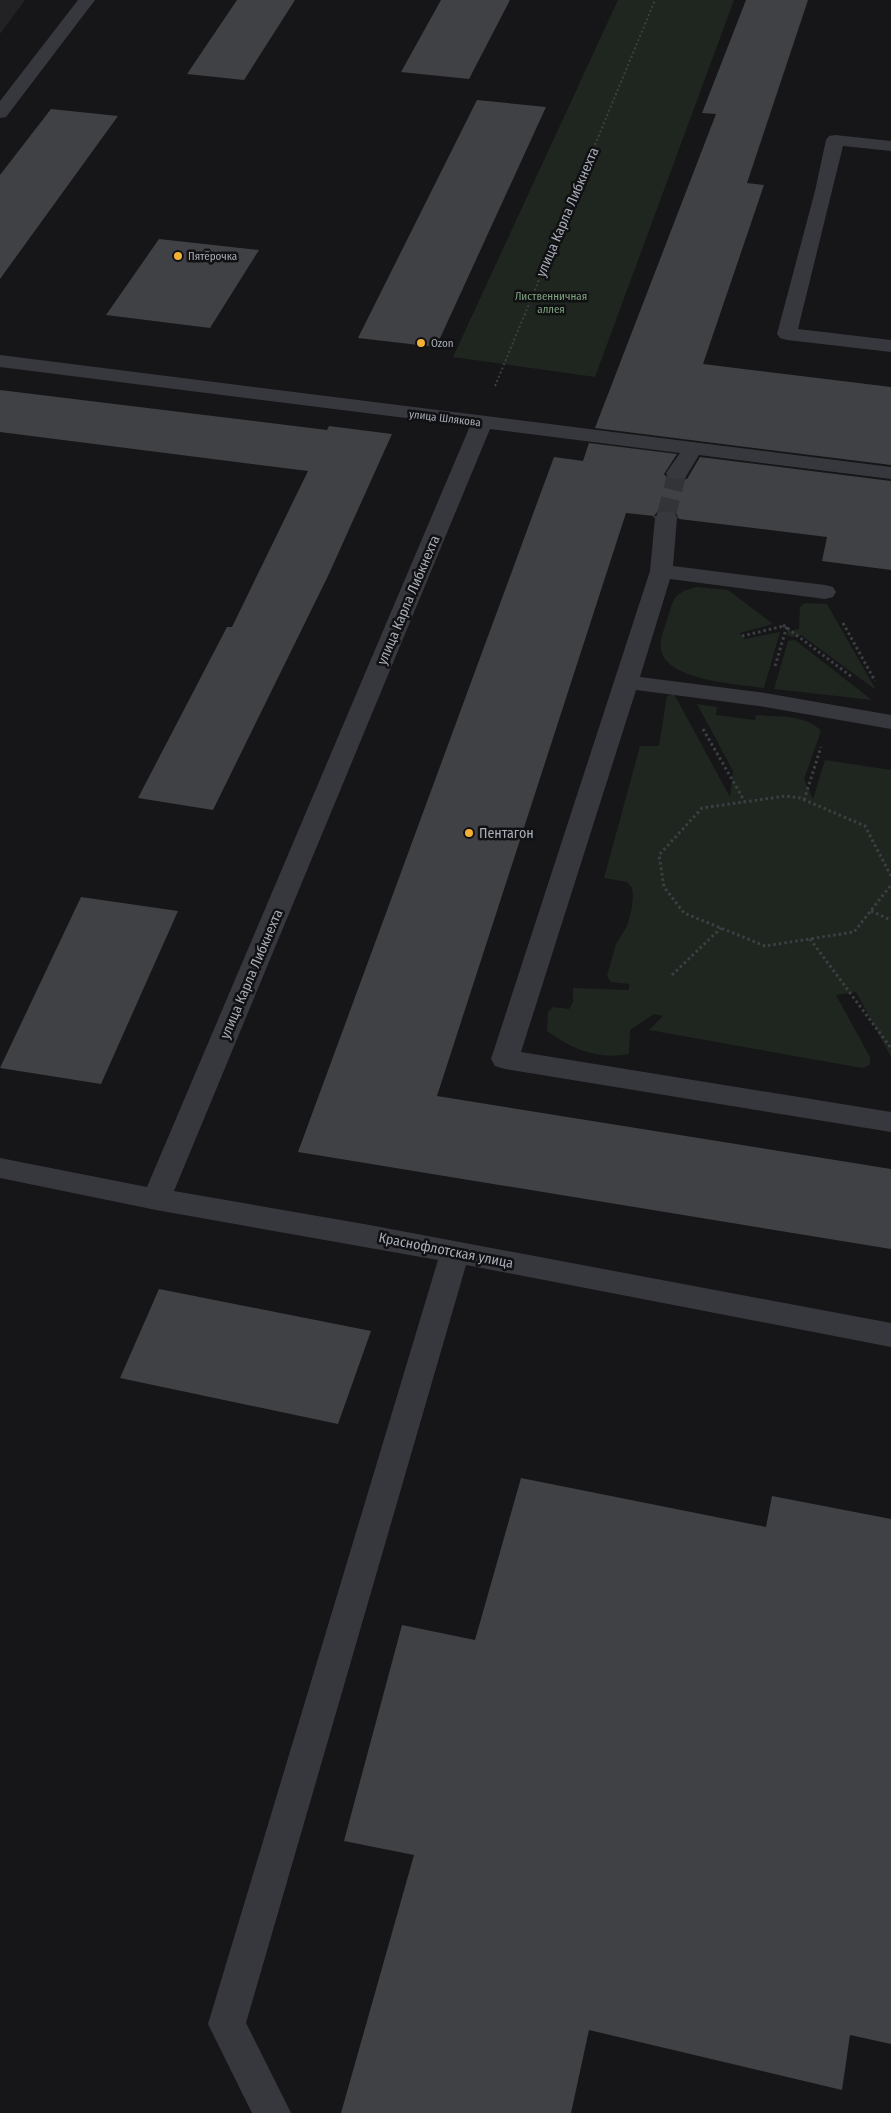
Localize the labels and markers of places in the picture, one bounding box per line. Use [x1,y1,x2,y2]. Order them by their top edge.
marker: Пятёрочка [172,250,184,262]
place label: Пятёрочка [188,250,237,263]
marker: Ozon [415,337,427,349]
place label: Ozon [431,337,454,350]
place label: Пентагон [479,825,534,842]
marker: Пентагон [463,827,475,839]

